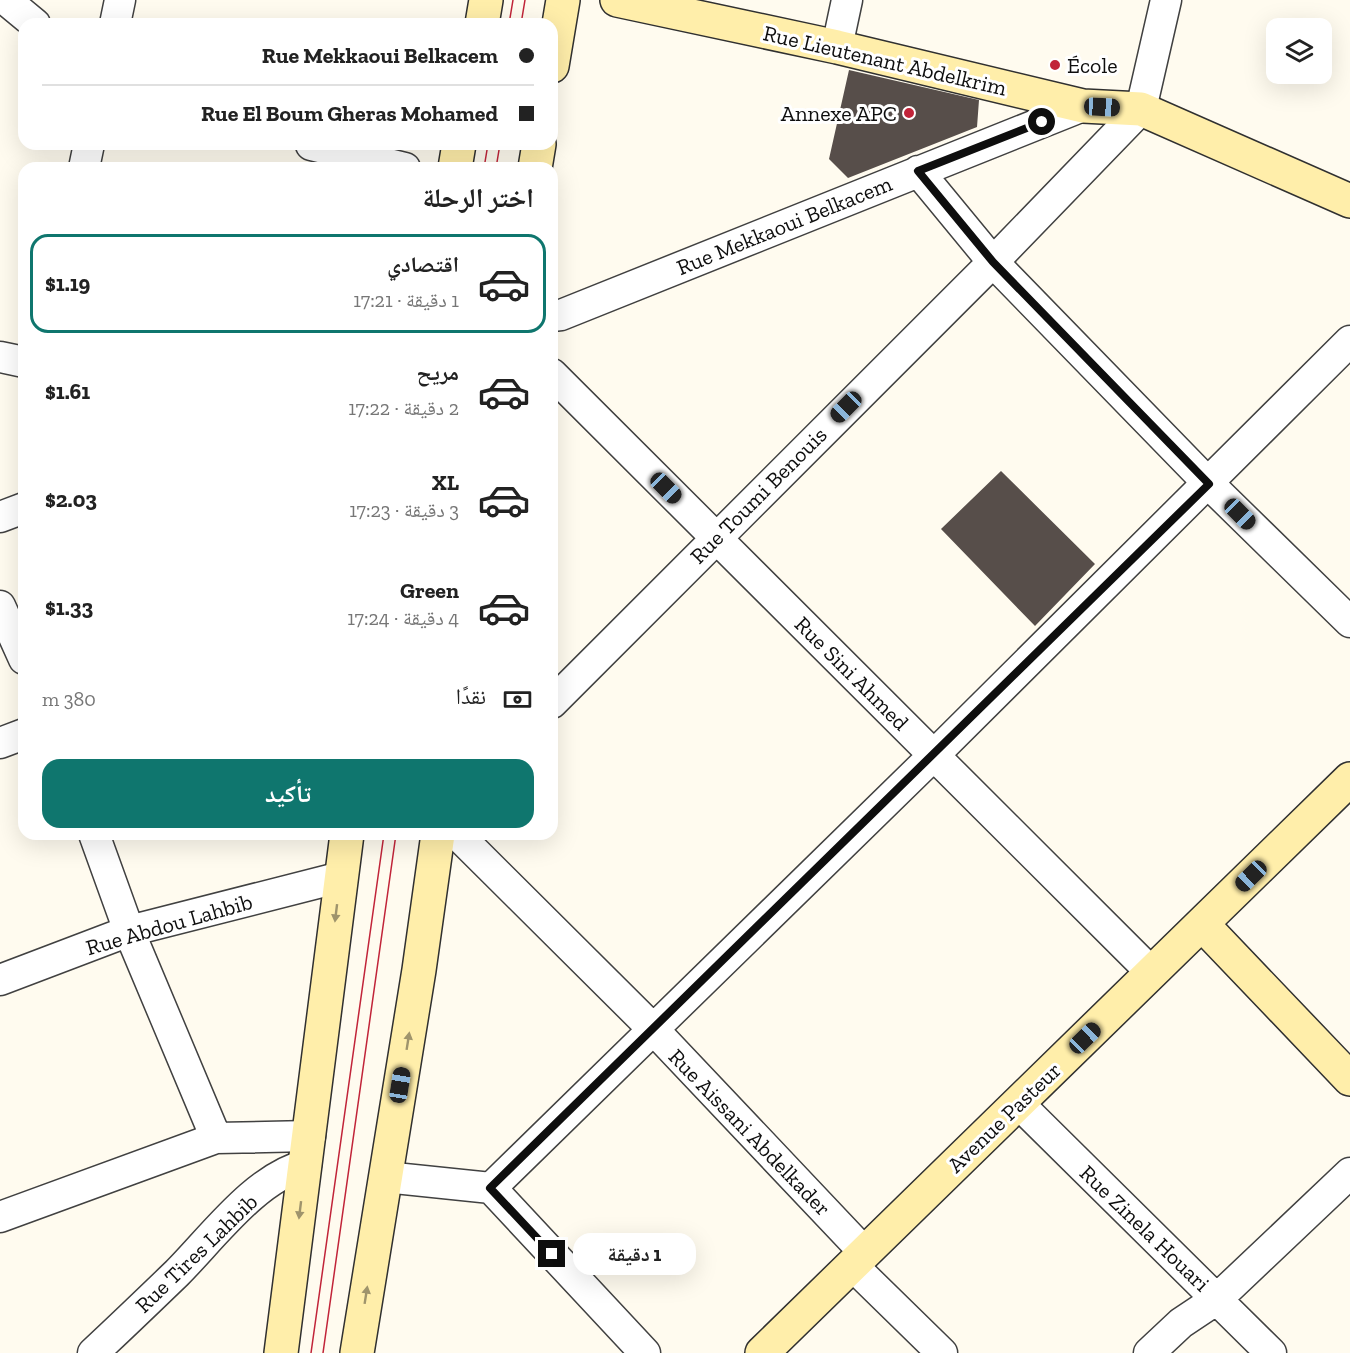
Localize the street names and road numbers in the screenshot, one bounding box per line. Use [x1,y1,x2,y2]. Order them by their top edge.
street label: Rue Lieutenant Abdelkrim [761,19,1009,102]
street label: Rue Mekkaoui Belkacem [673,170,896,281]
street label: Rue Toumi Benouis [684,421,832,569]
street label: Rue Sini Ahmed [789,611,914,736]
street label: Rue Abdou Lahbib [83,888,255,961]
street label: Rue Aissani Abdelkader [663,1043,836,1222]
street label: Avenue Pasteur [942,1056,1067,1178]
street label: Rue Zinela Houari [1074,1160,1215,1297]
street label: Rue Tires Lahbib [130,1188,263,1318]

